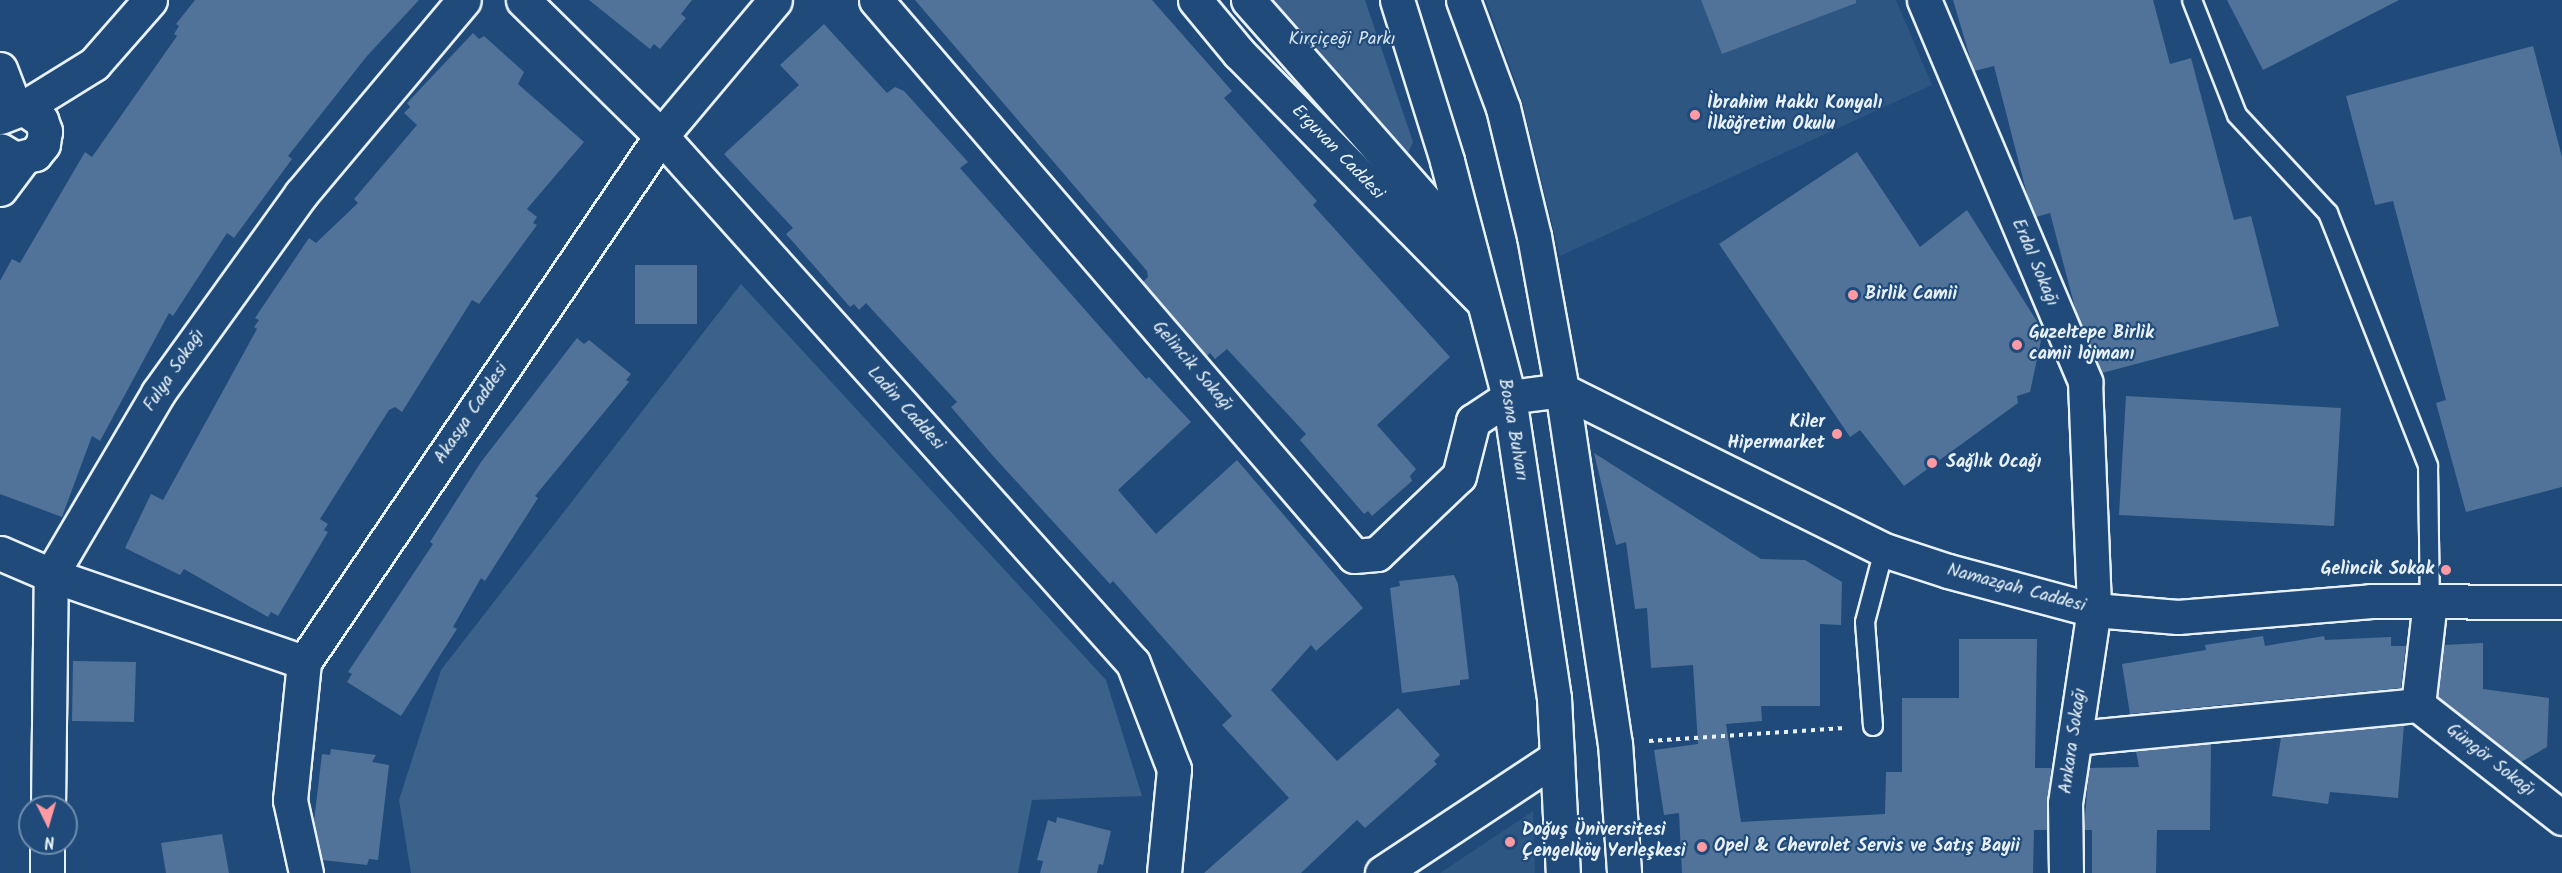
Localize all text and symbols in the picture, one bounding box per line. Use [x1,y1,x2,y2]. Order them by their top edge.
park label: Kırçiçeği Parkı [1288,29,1396,51]
place label: İbrahim Hakkı Konyalı İlköğretim Okulu [1707,94,1882,136]
street label: Erguvan Caddesi [1286,101,1388,205]
marker: İbrahim Hakkı Konyalı İlköğretim Okulu [1688,108,1702,122]
street label: Erdal Sokağı [2006,216,2062,310]
place label: Birlik Camii [1865,284,1957,306]
marker: Birlik Camii [1846,288,1860,302]
street label: Gelincik Sokağı [1147,317,1237,417]
place label: Guzeltepe Birlik camii lojmanı [2029,324,2154,366]
street label: Fulya Sokağı [140,326,210,416]
marker: Guzeltepe Birlik camii lojmanı [2010,338,2024,352]
street label: Akasya Caddesi [430,360,514,468]
street label: Ladin Caddesi [862,363,948,455]
street label: Bosna Bulvarı [1492,377,1532,483]
place label: Kiler Hipermarket [1727,413,1825,456]
marker: Kiler Hipermarket [1830,427,1844,441]
place label: Sağlık Ocağı [1946,452,2041,474]
marker: Sağlık Ocağı [1923,454,1941,472]
place label: Gelincik Sokak [2321,559,2434,581]
street label: Namazgah Caddesi [1944,560,2088,618]
marker: Gelincik Sokak [2439,563,2453,577]
street label: Ankara Sokağı [2056,687,2092,795]
street label: Güngör Sokağı [2441,720,2539,802]
north arrow [18,795,78,855]
place label: Doğuş Üniversitesi Çengelköy Yerleşkesi [1522,821,1686,864]
text: N [43,829,56,854]
marker: Doğuş Üniversitesi Çengelköy Yerleşkesi [1503,835,1517,849]
place label: Opel & Chevrolet Servis ve Satış Bayii [1714,836,2020,858]
marker: Opel & Chevrolet Servis ve Satış Bayii [1695,840,1709,854]

